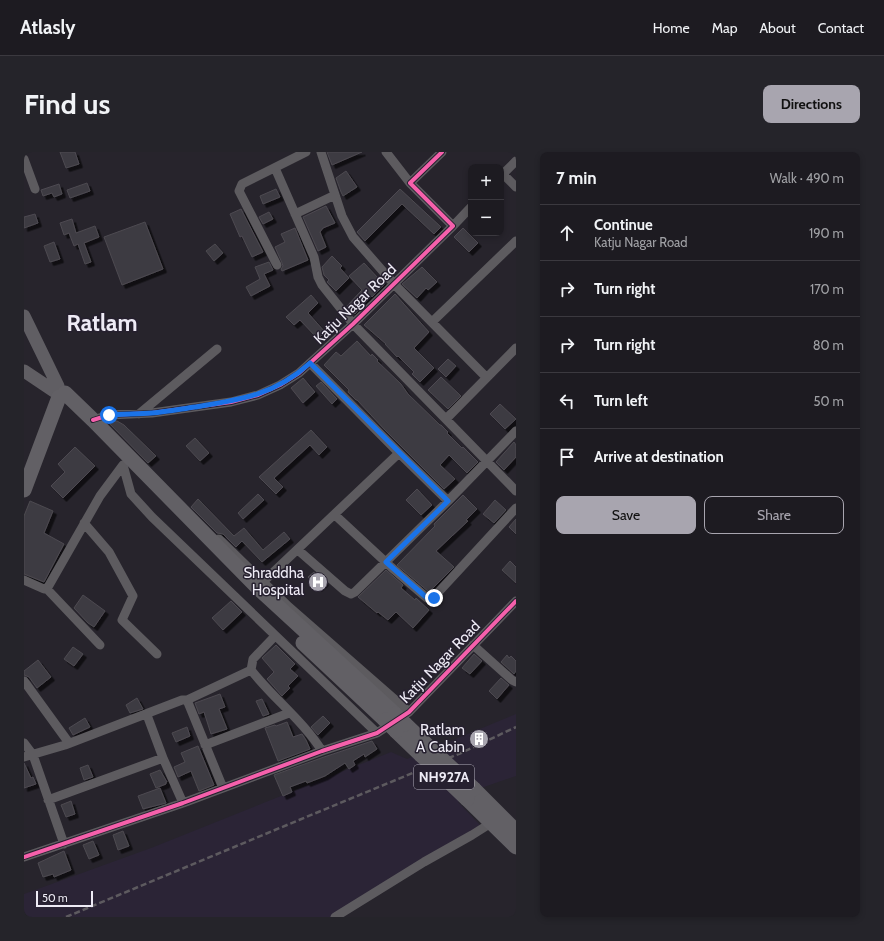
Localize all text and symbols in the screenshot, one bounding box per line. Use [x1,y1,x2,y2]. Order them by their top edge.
text: Atlasly [20,16,76,39]
text: Home [653,19,690,37]
text: Map [712,19,737,37]
text: About [759,19,796,37]
text: Contact [818,19,864,37]
button: Directions [763,85,860,123]
text: Find us [24,87,110,121]
map controls [468,164,504,236]
button: + [468,164,504,200]
text: 7 min [556,168,597,188]
text: Walk · 490 m [770,170,844,186]
button: − [468,200,504,236]
text: Continue [594,216,653,234]
icon: ahead [556,222,578,244]
text: 190 m [809,225,844,241]
text: Katju Nagar Road [594,234,688,250]
street label: Katju Nagar Road [310,260,400,348]
icon: right [556,278,578,300]
text: Turn right [594,280,655,298]
text: 170 m [810,281,844,297]
district label: Ratlam [67,309,137,337]
icon: right [556,334,578,356]
text: Turn right [594,336,655,354]
text: 80 m [813,337,844,353]
icon: left [556,390,578,412]
text: Turn left [594,392,648,410]
text: 50 m [814,393,844,409]
route start [100,406,118,424]
icon: arrive [556,446,578,468]
text: Arrive at destination [594,448,724,466]
button: Save [556,496,696,534]
button: Share [704,496,844,534]
place label: Shraddha Hospital [243,564,305,599]
hospital icon: Shraddha Hospital [307,571,329,593]
route end [425,589,443,607]
street label: Katju Nagar Road [396,617,484,707]
place label: Ratlam A Cabin [416,721,465,756]
building icon: Ratlam A Cabin [468,728,490,750]
road number: NH927A [414,765,474,789]
scale bar [36,889,93,908]
text: 50 m [42,891,68,905]

